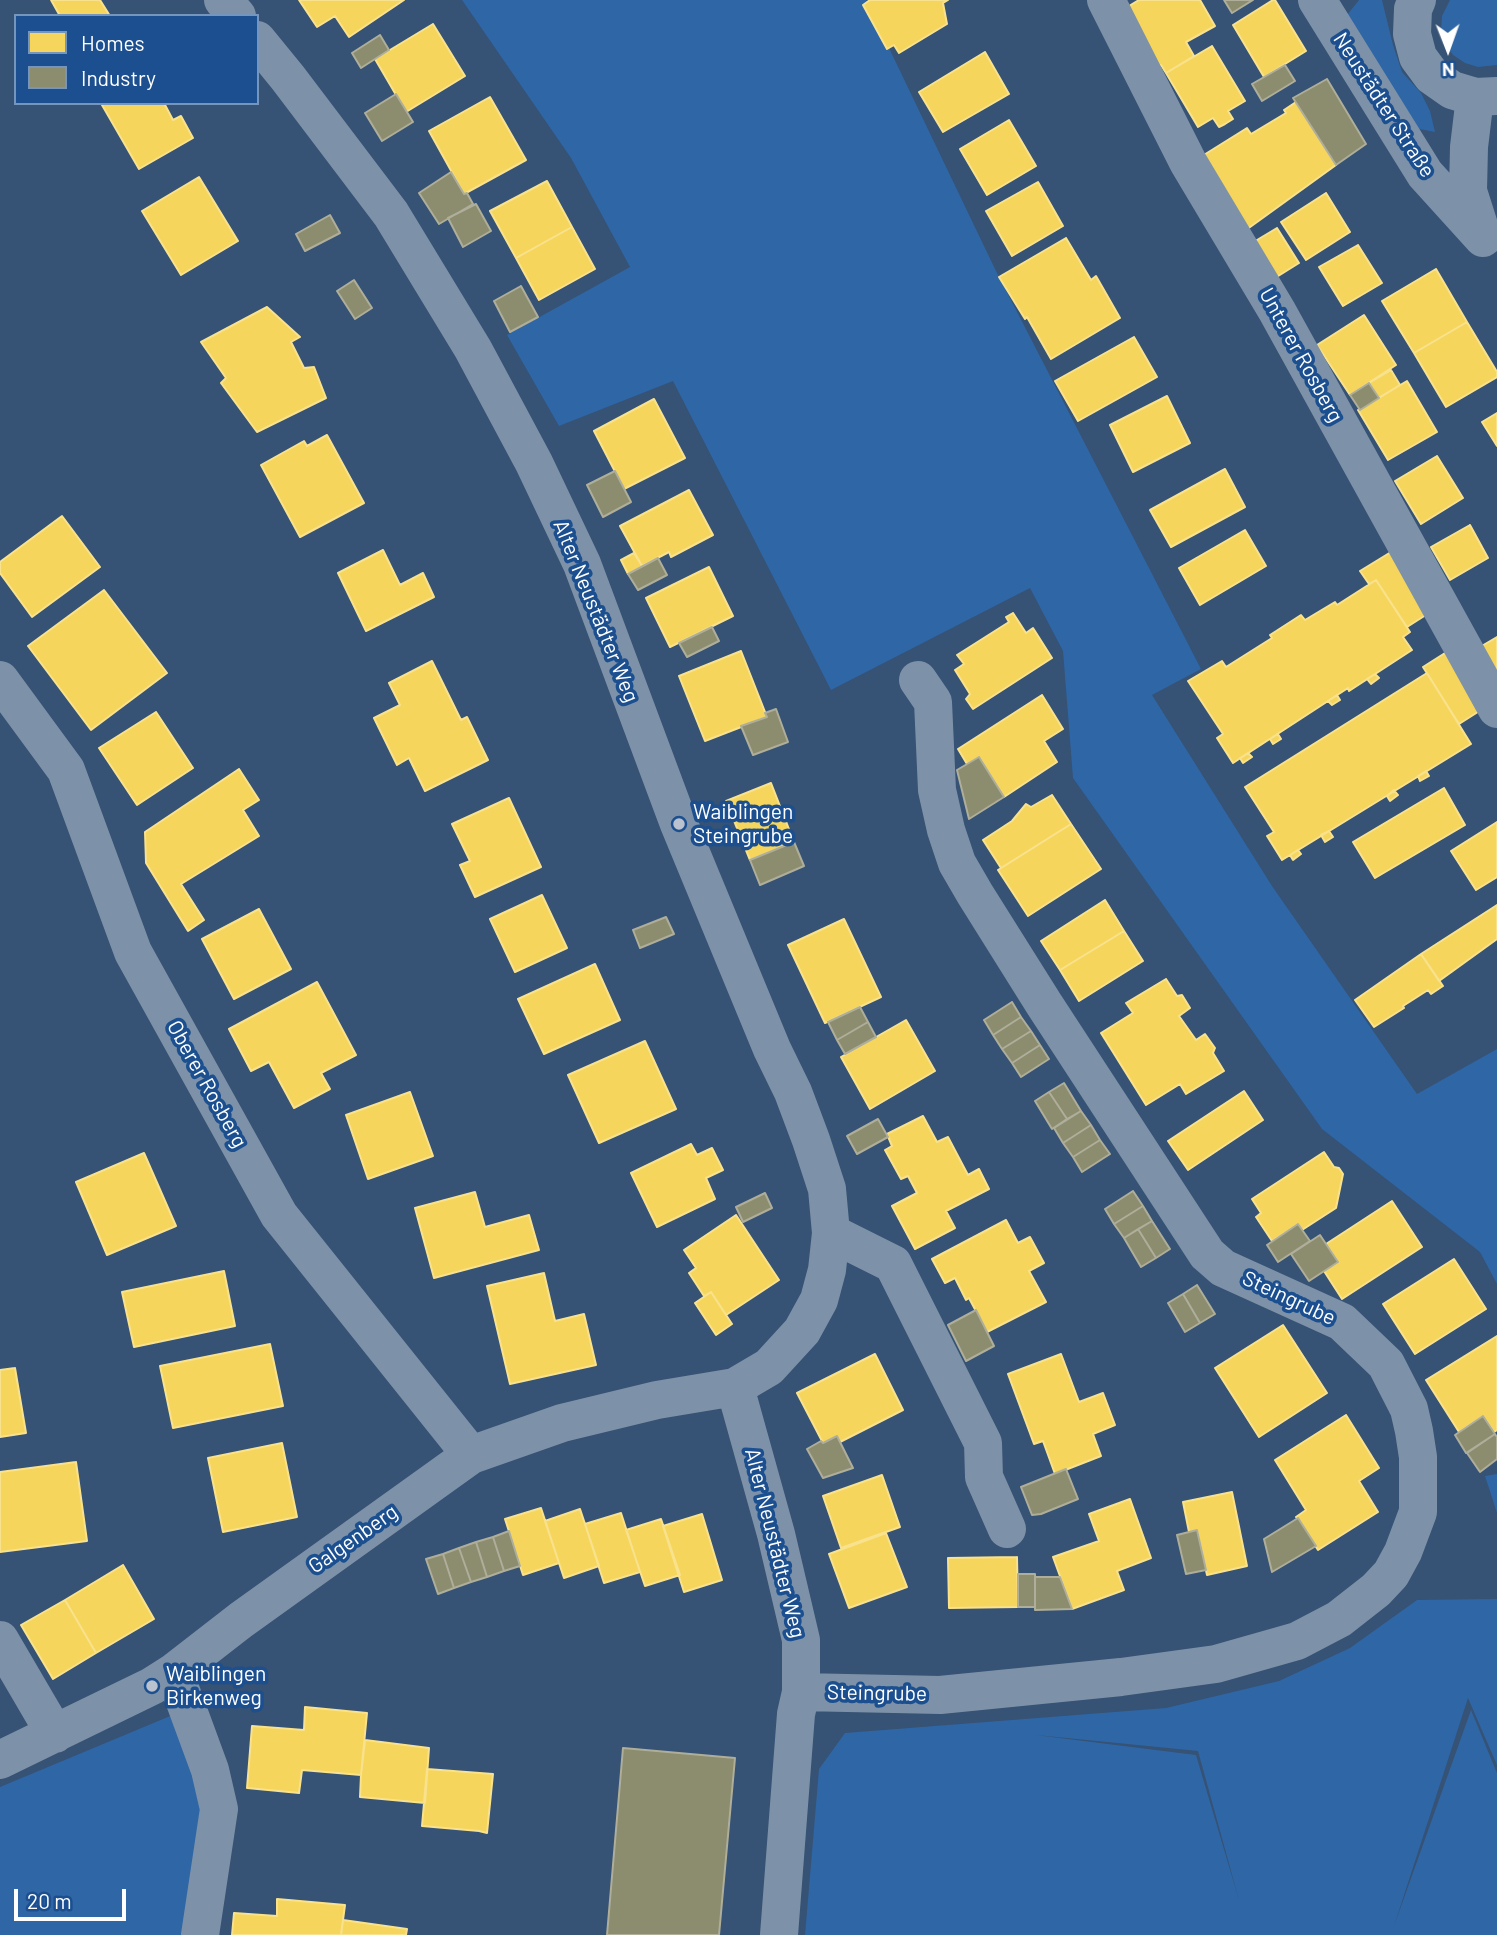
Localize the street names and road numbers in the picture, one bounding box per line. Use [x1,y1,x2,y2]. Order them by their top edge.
street label: Neustädter Straße [1328,28,1440,182]
street label: Unterer Rosberg [1254,284,1348,426]
street label: Alter Neustädter Weg [548,516,644,706]
street label: Oberer Rosberg [162,1016,252,1152]
street label: Steingrube [1238,1265,1340,1331]
street label: Alter Neustädter Weg [739,1446,811,1640]
street label: Galgenberg [304,1499,402,1579]
street label: Steingrube [827,1680,927,1706]

